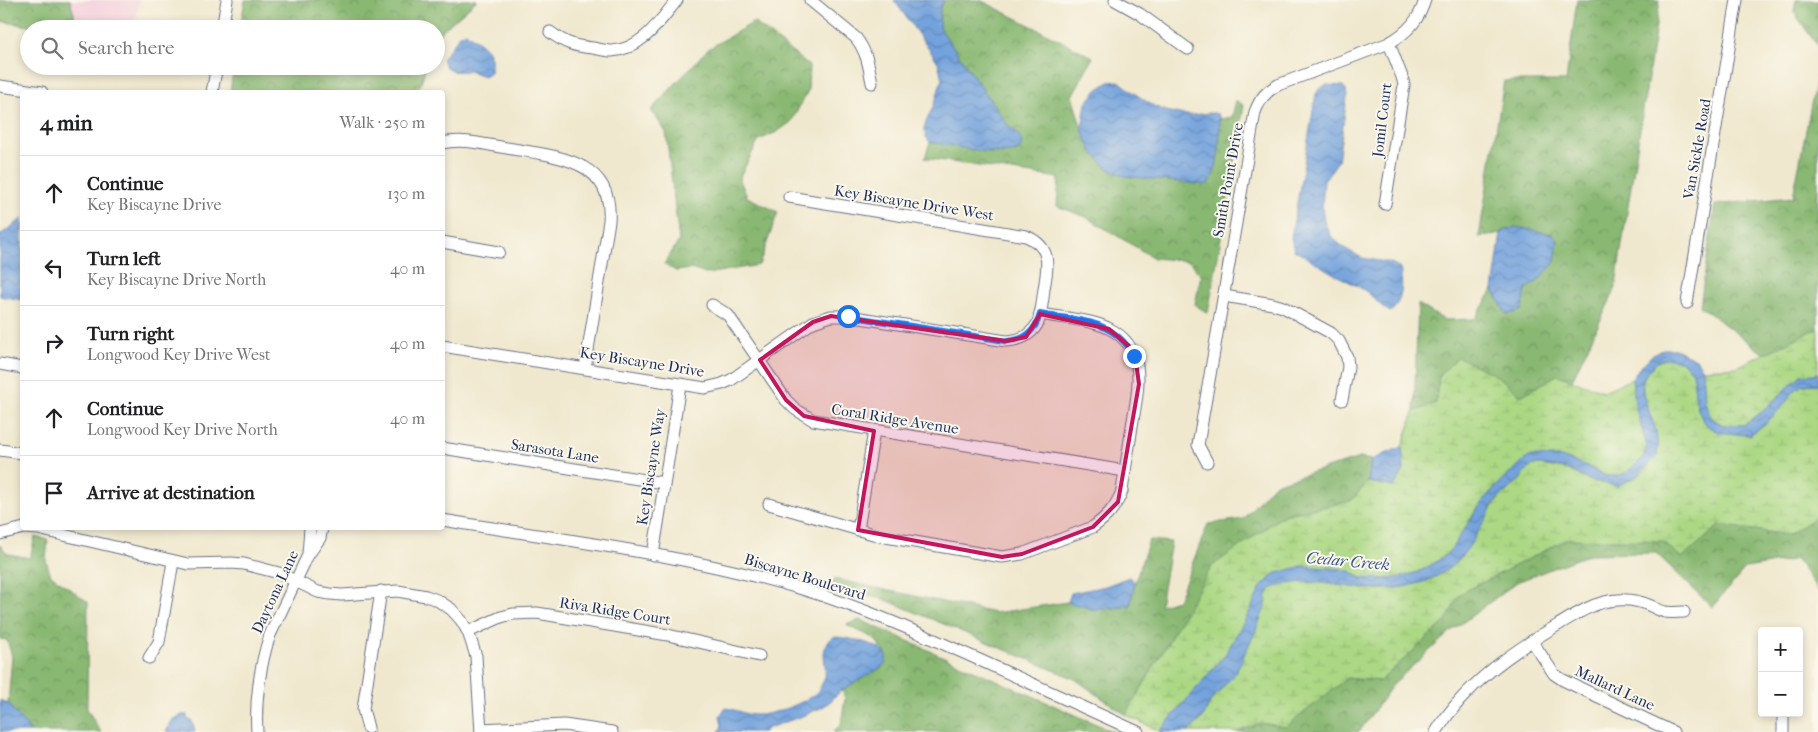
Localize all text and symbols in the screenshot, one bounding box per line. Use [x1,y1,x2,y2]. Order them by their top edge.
search box [20,20,445,75]
icon: search [38,34,66,62]
text: Search here [78,37,174,59]
street label: Jomil Court [1368,81,1396,159]
street label: Van Sickle Road [1679,96,1715,202]
text: 4 min [40,111,93,135]
text: Walk · 250 m [340,113,425,132]
street label: Smith Point Drive [1209,121,1247,239]
text: Continue [87,173,163,195]
icon: ahead [40,179,68,207]
street label: Key Biscayne Drive West [833,182,996,225]
text: 130 m [387,184,425,203]
text: Key Biscayne Drive [87,195,221,214]
text: Turn left [87,248,161,270]
icon: left [40,254,68,282]
text: 40 m [390,259,425,278]
text: Key Biscayne Drive North [87,270,266,289]
route start [837,305,860,328]
text: Turn right [87,323,174,345]
icon: right [40,329,68,357]
text: 40 m [390,334,425,353]
street label: Key Biscayne Drive [578,343,706,381]
text: Longwood Key Drive West [87,345,271,364]
route end [1123,345,1146,368]
text: Continue [87,398,163,420]
street label: Coral Ridge Avenue [830,400,961,438]
icon: ahead [40,404,68,432]
street label: Key Biscayne Way [633,406,669,527]
text: 40 m [390,409,425,428]
text: Longwood Key Drive North [87,420,278,439]
street label: Sarasota Lane [510,435,601,467]
icon: arrive [40,479,68,507]
text: Arrive at destination [87,482,255,504]
street label: Daytona Lane [248,547,302,637]
water label: Cedar Creek [1305,548,1391,574]
street label: Biscayne Boulevard [742,550,869,604]
street label: Riva Ridge Court [558,593,673,629]
map controls [1758,627,1803,717]
button: + [1758,627,1803,672]
street label: Mallard Lane [1572,662,1658,714]
button: − [1758,672,1803,717]

